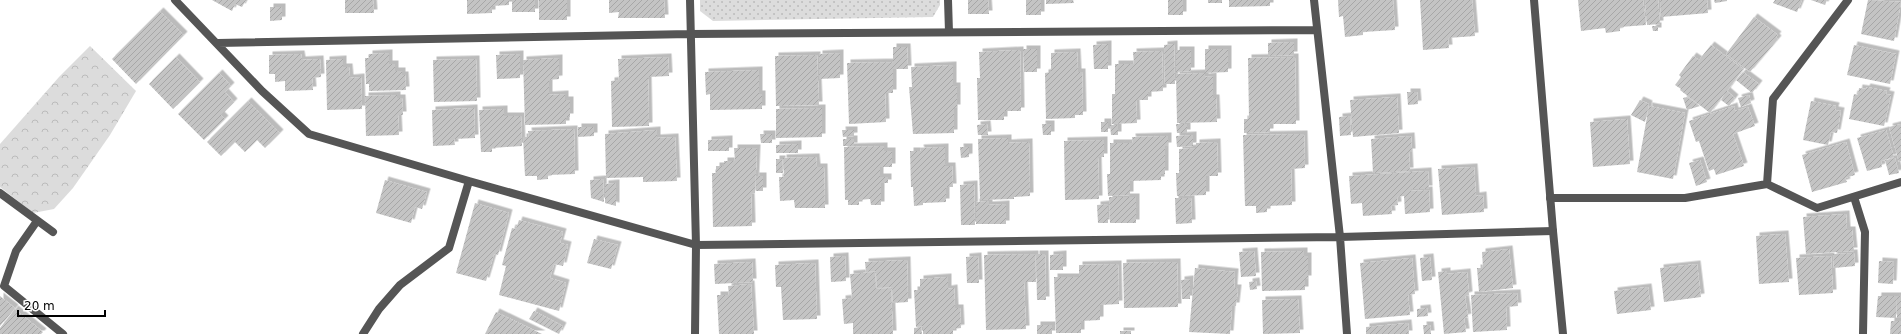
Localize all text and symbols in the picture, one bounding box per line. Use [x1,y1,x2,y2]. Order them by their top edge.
scale bar [18,292,105,318]
text: 20 m [24,299,55,313]

